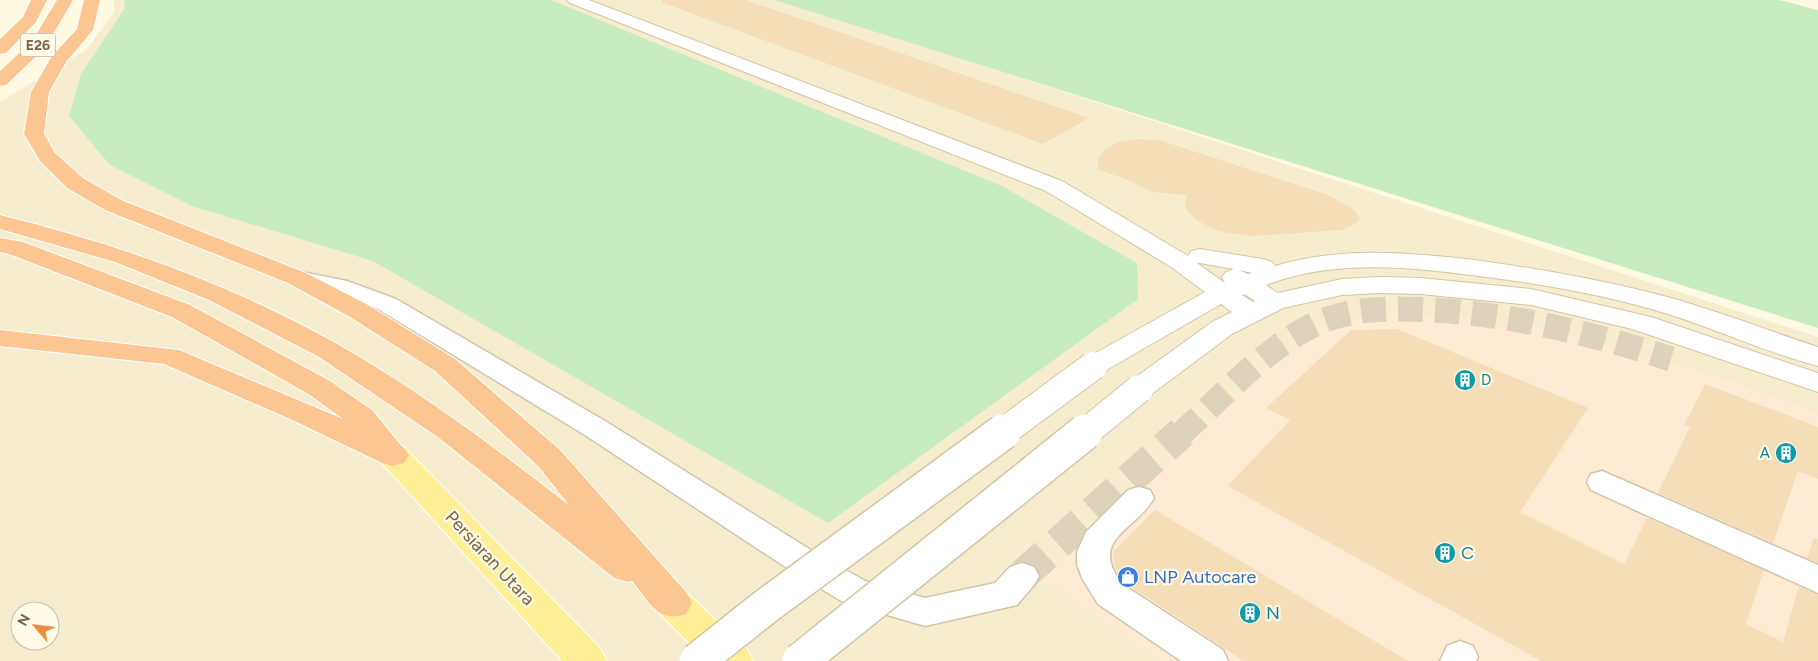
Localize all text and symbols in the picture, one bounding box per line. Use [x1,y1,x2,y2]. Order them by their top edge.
road number: E26 [20,34,56,56]
building icon: D [1453,368,1477,392]
place label: D [1481,371,1491,389]
building icon: A [1774,441,1798,465]
place label: A [1760,444,1770,462]
street label: Persiaran Utara [440,506,540,610]
building icon: C [1433,541,1457,565]
place label: C [1461,542,1474,564]
shop icon: LNP Autocare [1116,565,1140,589]
place label: LNP Autocare [1144,566,1257,588]
north arrow [10,601,60,651]
building icon: N [1238,601,1262,625]
place label: N [1266,602,1280,624]
text: N [14,611,34,629]

